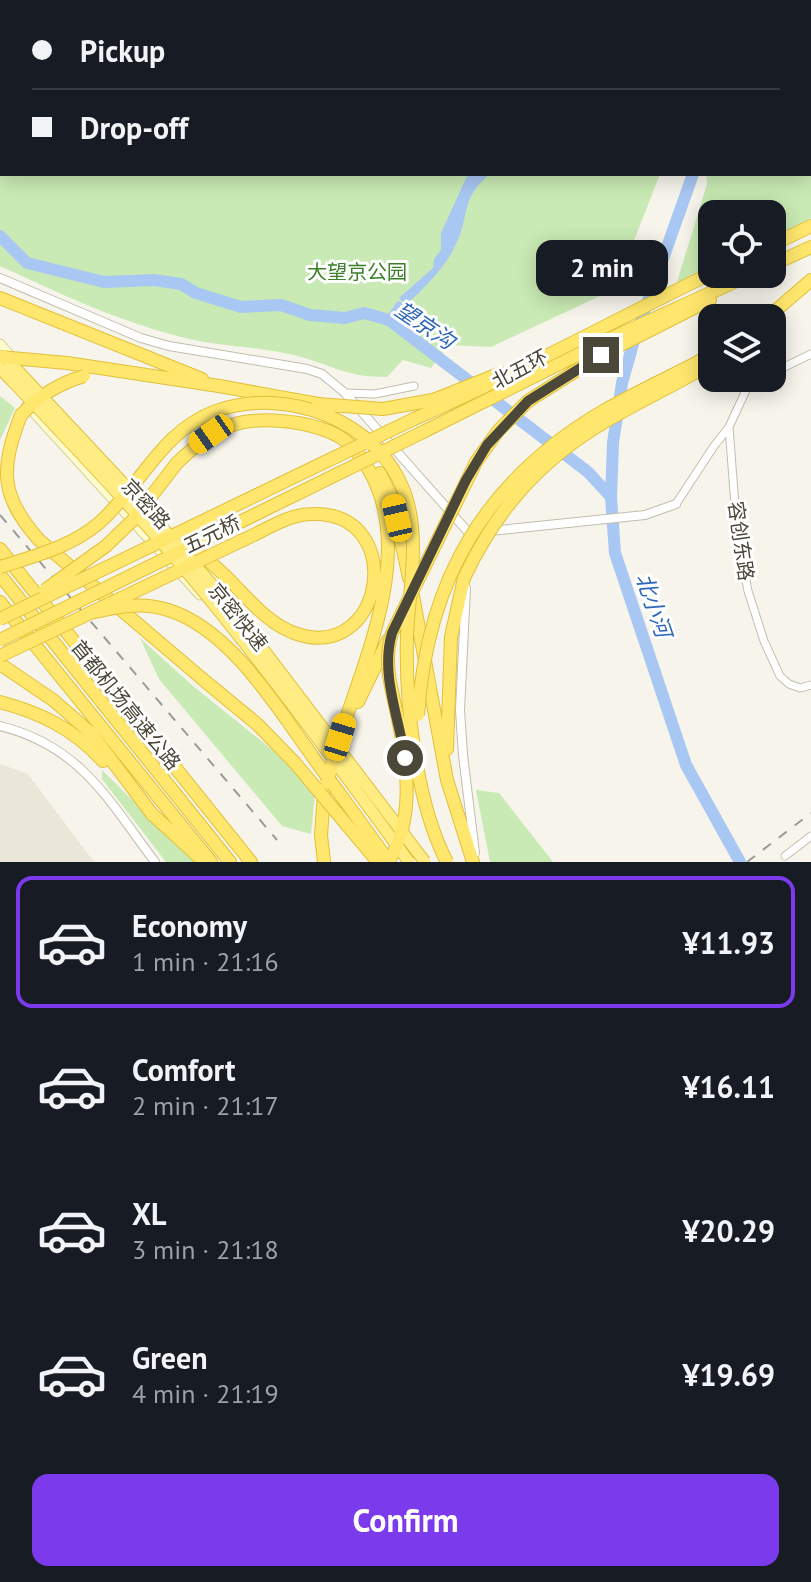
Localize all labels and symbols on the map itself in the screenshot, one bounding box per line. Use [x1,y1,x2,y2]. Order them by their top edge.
callout: 2 min [535,239,667,295]
park label: 大望京公园 [307,259,407,285]
water label: 望京沟 [390,295,462,356]
route end [583,337,619,373]
street label: 北五环 [487,343,553,395]
car [184,410,238,458]
street label: 京密路 [116,473,176,535]
car [380,492,414,544]
street label: 容创东路 [723,500,759,582]
street label: 五元桥 [179,509,245,559]
water label: 北小河 [630,569,679,645]
street label: 京密快速 [203,578,273,656]
street label: 首都机场高速公路 [66,635,186,775]
car [322,711,358,763]
route start [387,740,423,776]

